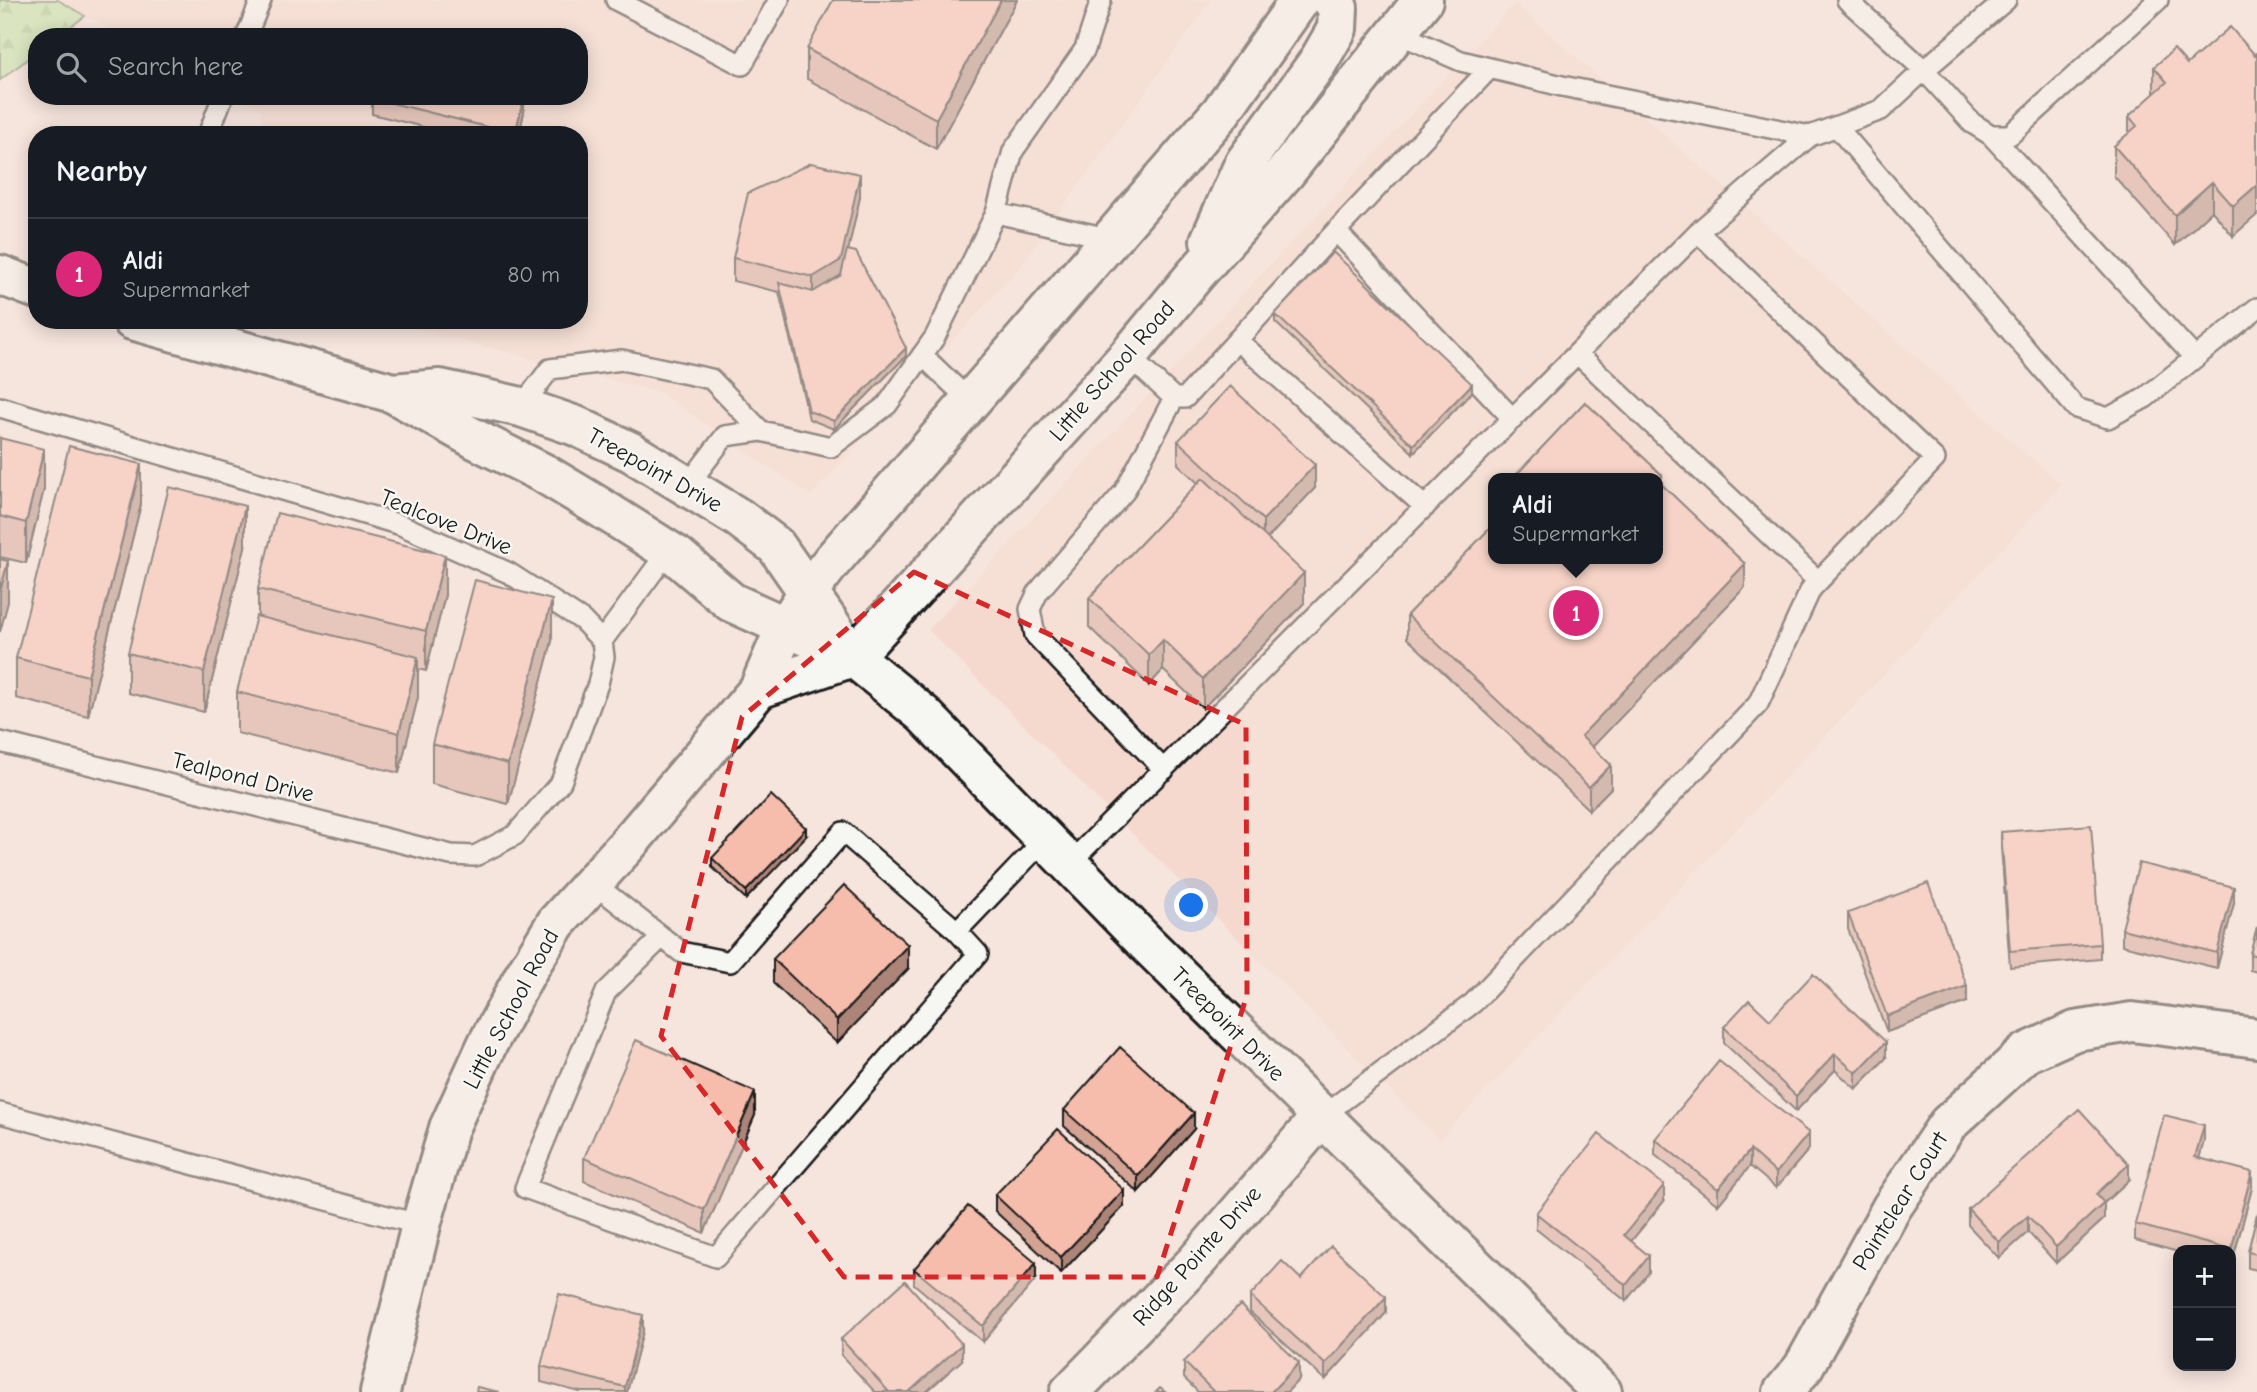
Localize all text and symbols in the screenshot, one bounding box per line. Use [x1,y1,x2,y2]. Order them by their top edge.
search box [28,28,588,105]
icon: search [52,48,90,86]
text: Search here [108,52,243,82]
text: Nearby [56,154,147,189]
text: Aldi [123,246,163,276]
text: 1 [74,261,84,288]
text: 80 m [507,261,560,288]
text: Supermarket [123,276,249,303]
street label: Little School Road [1044,295,1180,447]
street label: Treepoint Drive [583,422,727,518]
popup [1488,473,1663,564]
street label: Tealcove Drive [376,483,516,561]
text: Aldi [1512,490,1553,520]
text: Supermarket [1512,520,1639,547]
pin: 1 [1553,587,1599,639]
street label: Tealpond Drive [169,746,317,808]
your location [1174,888,1208,922]
street label: Little School Road [458,925,564,1093]
street label: Treepoint Drive [1165,961,1291,1087]
street label: Pointclear Court [1847,1126,1954,1275]
street label: Ridge Pointe Drive [1127,1180,1267,1332]
map controls [2173,1245,2236,1371]
button: + [2173,1245,2236,1308]
button: − [2173,1308,2236,1371]

